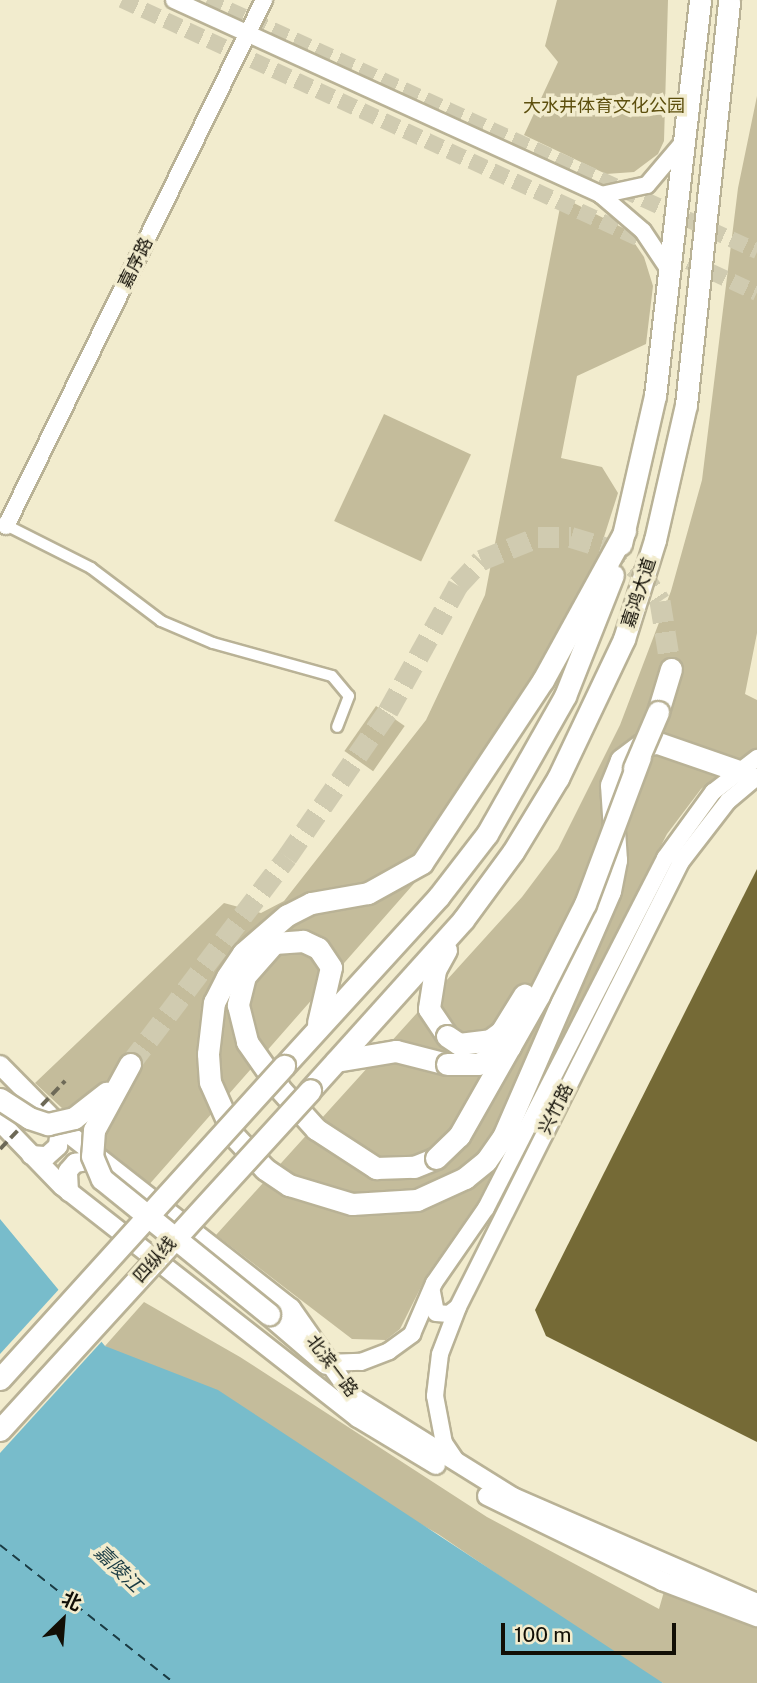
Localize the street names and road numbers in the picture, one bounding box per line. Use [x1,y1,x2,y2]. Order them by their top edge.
street label: 嘉序路 [114,234,158,292]
street label: 嘉鸿大道 [618,555,660,631]
street label: 兴竹路 [534,1080,578,1138]
street label: 四纵线 [129,1233,181,1287]
street label: 北滨一路 [302,1331,362,1401]

